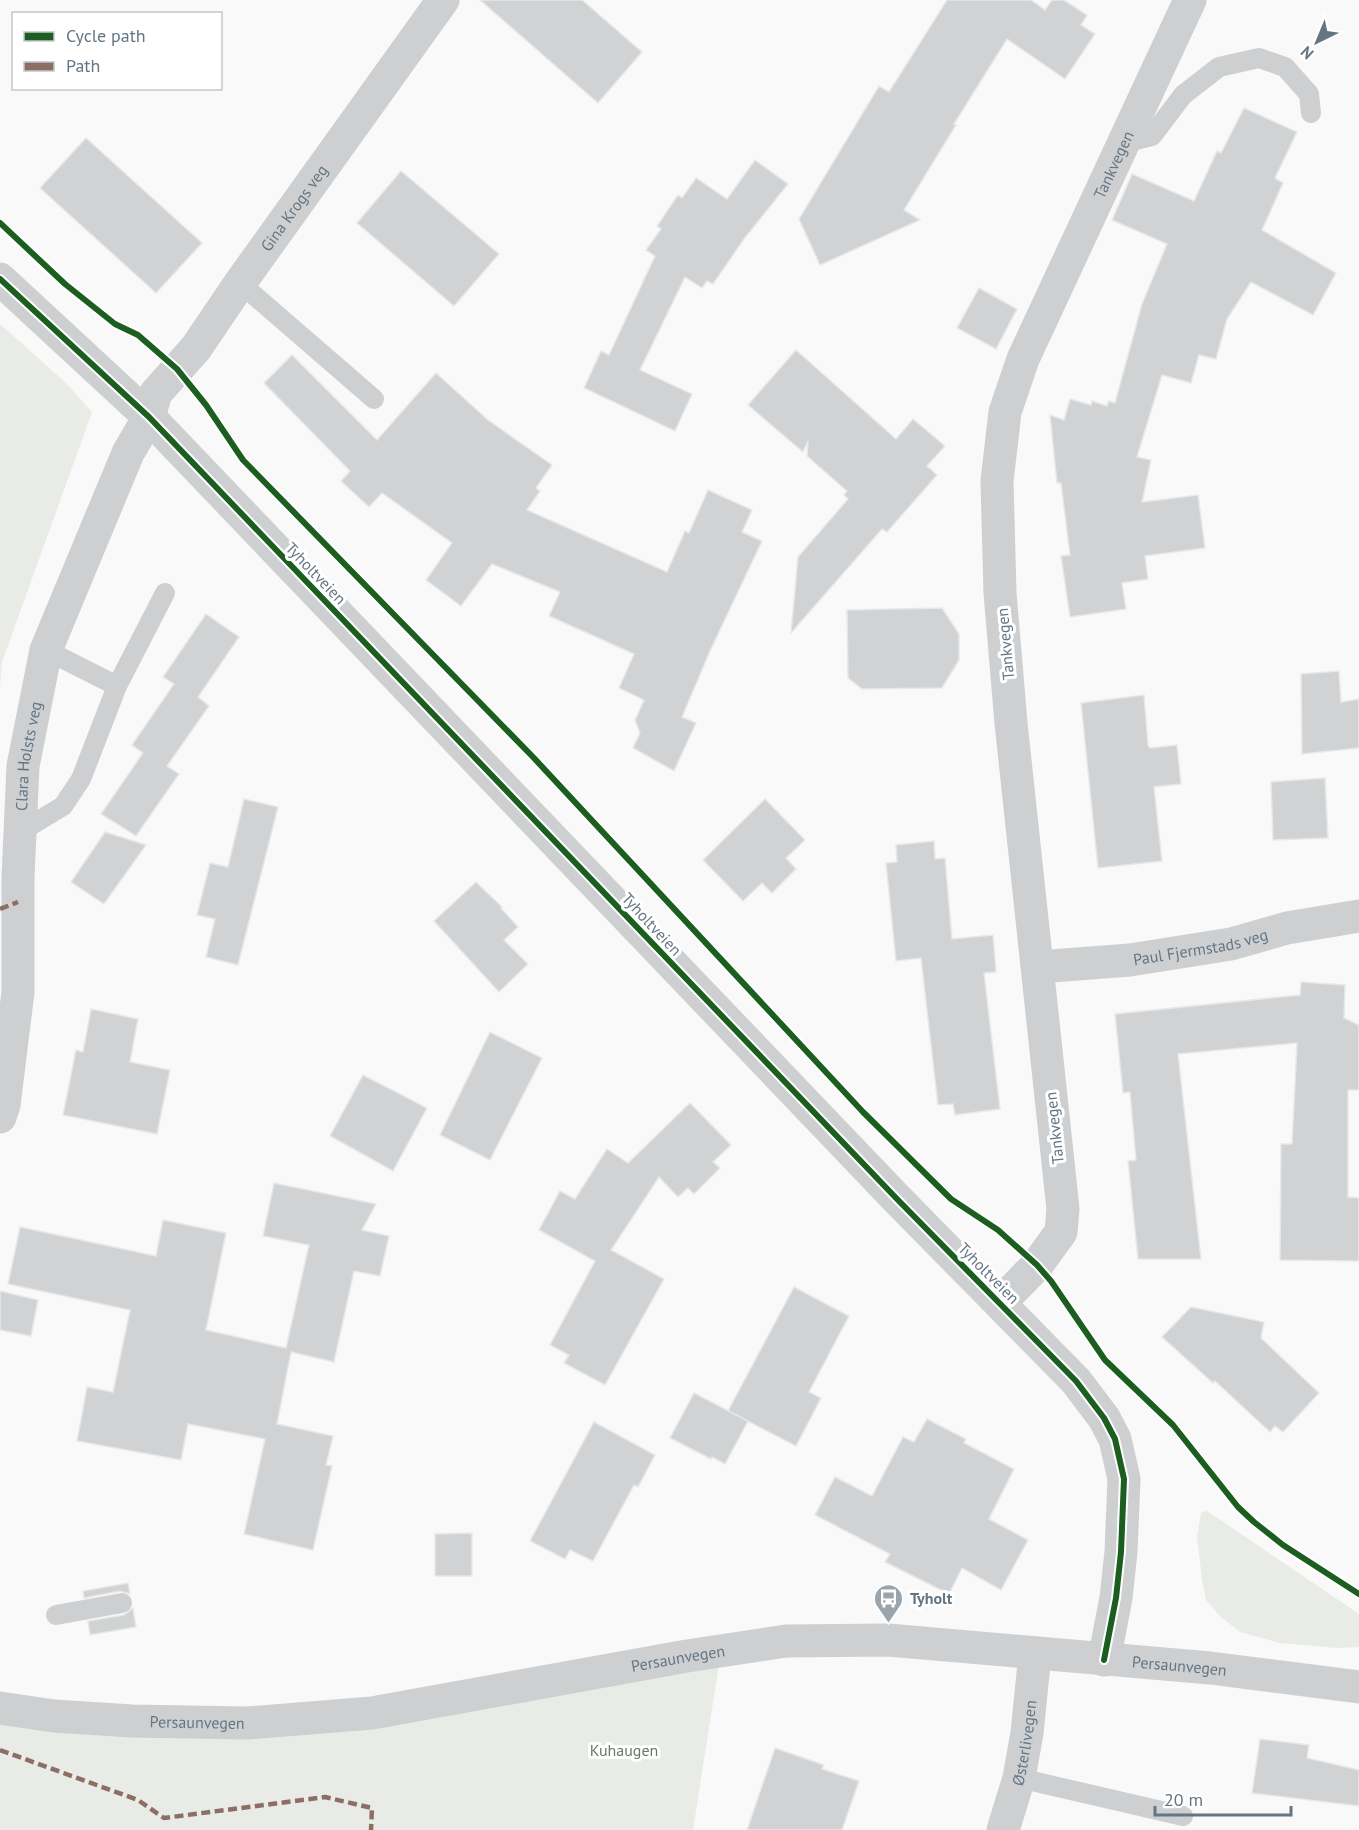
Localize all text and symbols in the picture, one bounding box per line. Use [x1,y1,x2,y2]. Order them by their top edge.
legend [12,12,222,90]
north arrow [1287,12,1347,72]
text: Cycle path [66,24,146,47]
text: N [1296,42,1317,64]
text: Path [66,54,100,77]
street label: Tankvegen [1089,128,1138,202]
street label: Gina Krogs veg [256,161,332,255]
street label: Tyholtveien [282,538,350,608]
street label: Tankvegen [992,607,1018,681]
street label: Clara Holsts veg [11,700,46,811]
street label: Tyholtveien [618,888,686,960]
street label: Paul Fjermstads veg [1132,924,1270,969]
street label: Tankvegen [1040,1091,1068,1165]
street label: Tyholtveien [954,1238,1024,1308]
bus stop icon: Tyholt [873,1582,905,1624]
place label: Tyholt [910,1588,953,1608]
street label: Persaunvegen [629,1640,726,1676]
street label: Persaunvegen [1131,1651,1228,1680]
street label: Østerlivegen [1007,1699,1040,1788]
street label: Persaunvegen [150,1711,245,1733]
park label: Kuhaugen [590,1740,658,1760]
scale bar [1155,1779,1292,1817]
text: 20 m [1164,1788,1203,1811]

